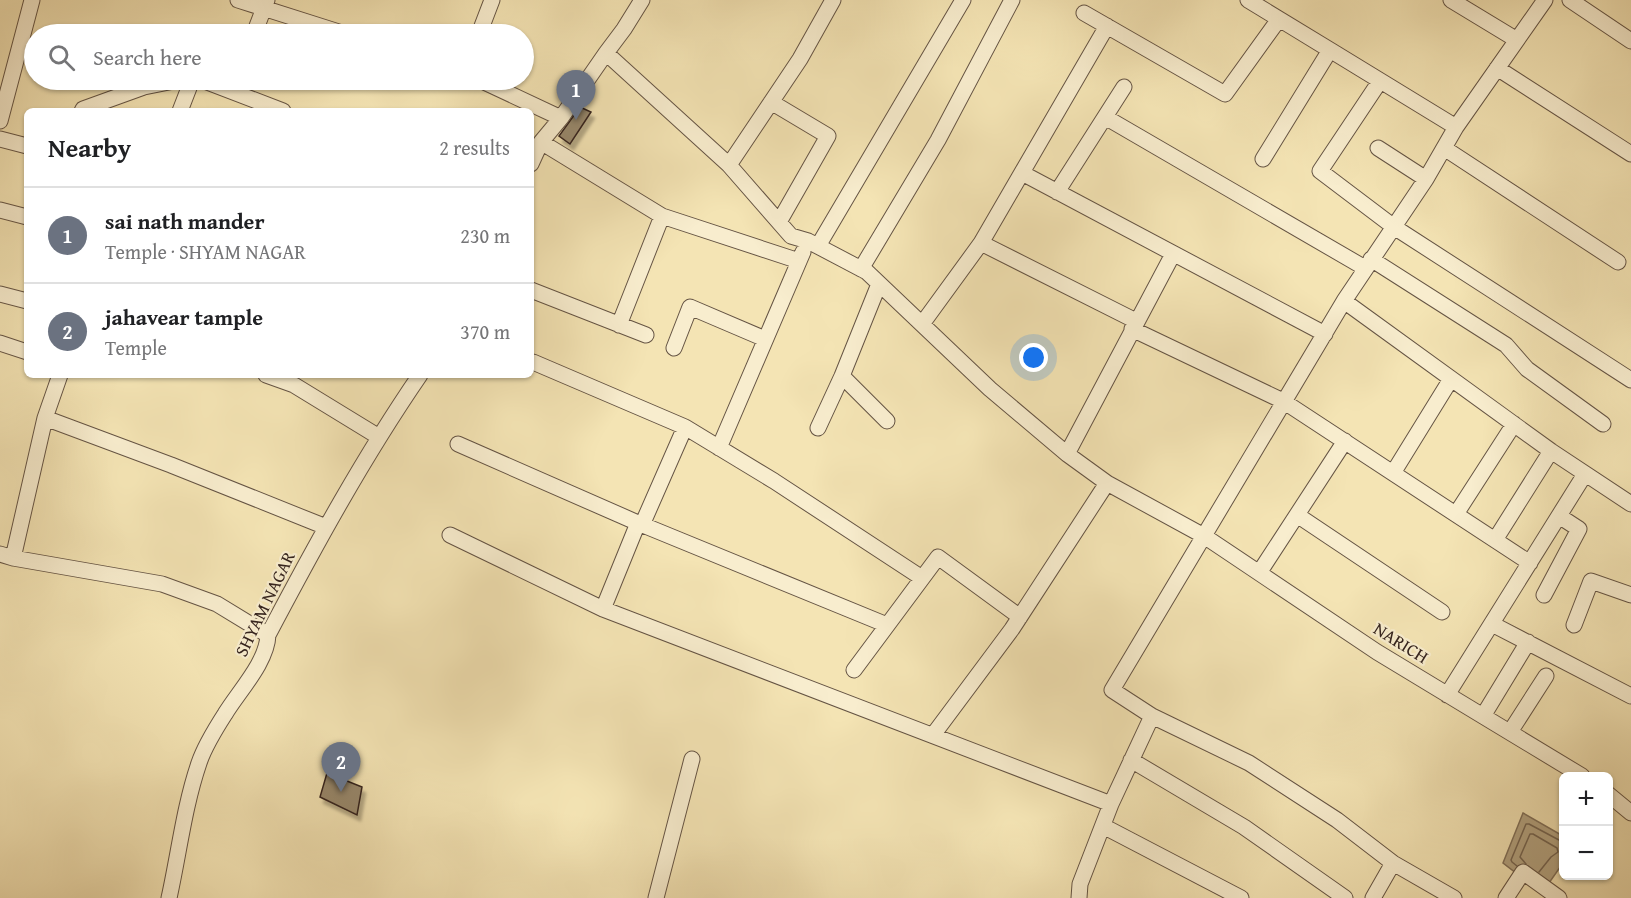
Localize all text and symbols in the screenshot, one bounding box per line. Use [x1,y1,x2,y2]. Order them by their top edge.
search box [24,24,534,90]
icon: search [45,41,78,74]
text: Search here [93,41,202,73]
pin: 1 [556,70,596,120]
text: Nearby [48,128,131,167]
text: 2 results [439,133,510,162]
text: sai nath mander [105,205,265,237]
text: 1 [62,221,73,250]
text: 230 m [460,221,510,250]
text: Temple · SHYAM NAGAR [105,237,306,266]
text: jahavear tample [105,301,263,333]
text: 2 [62,317,73,346]
text: 370 m [460,317,510,346]
text: Temple [105,333,167,362]
your location [1019,343,1048,372]
street label: SHYAM NAGAR [227,546,302,661]
street label: NARICH [1369,615,1434,670]
pin: 2 [322,742,360,792]
map controls [1559,772,1613,880]
button: + [1559,772,1613,826]
button: − [1559,826,1613,880]

